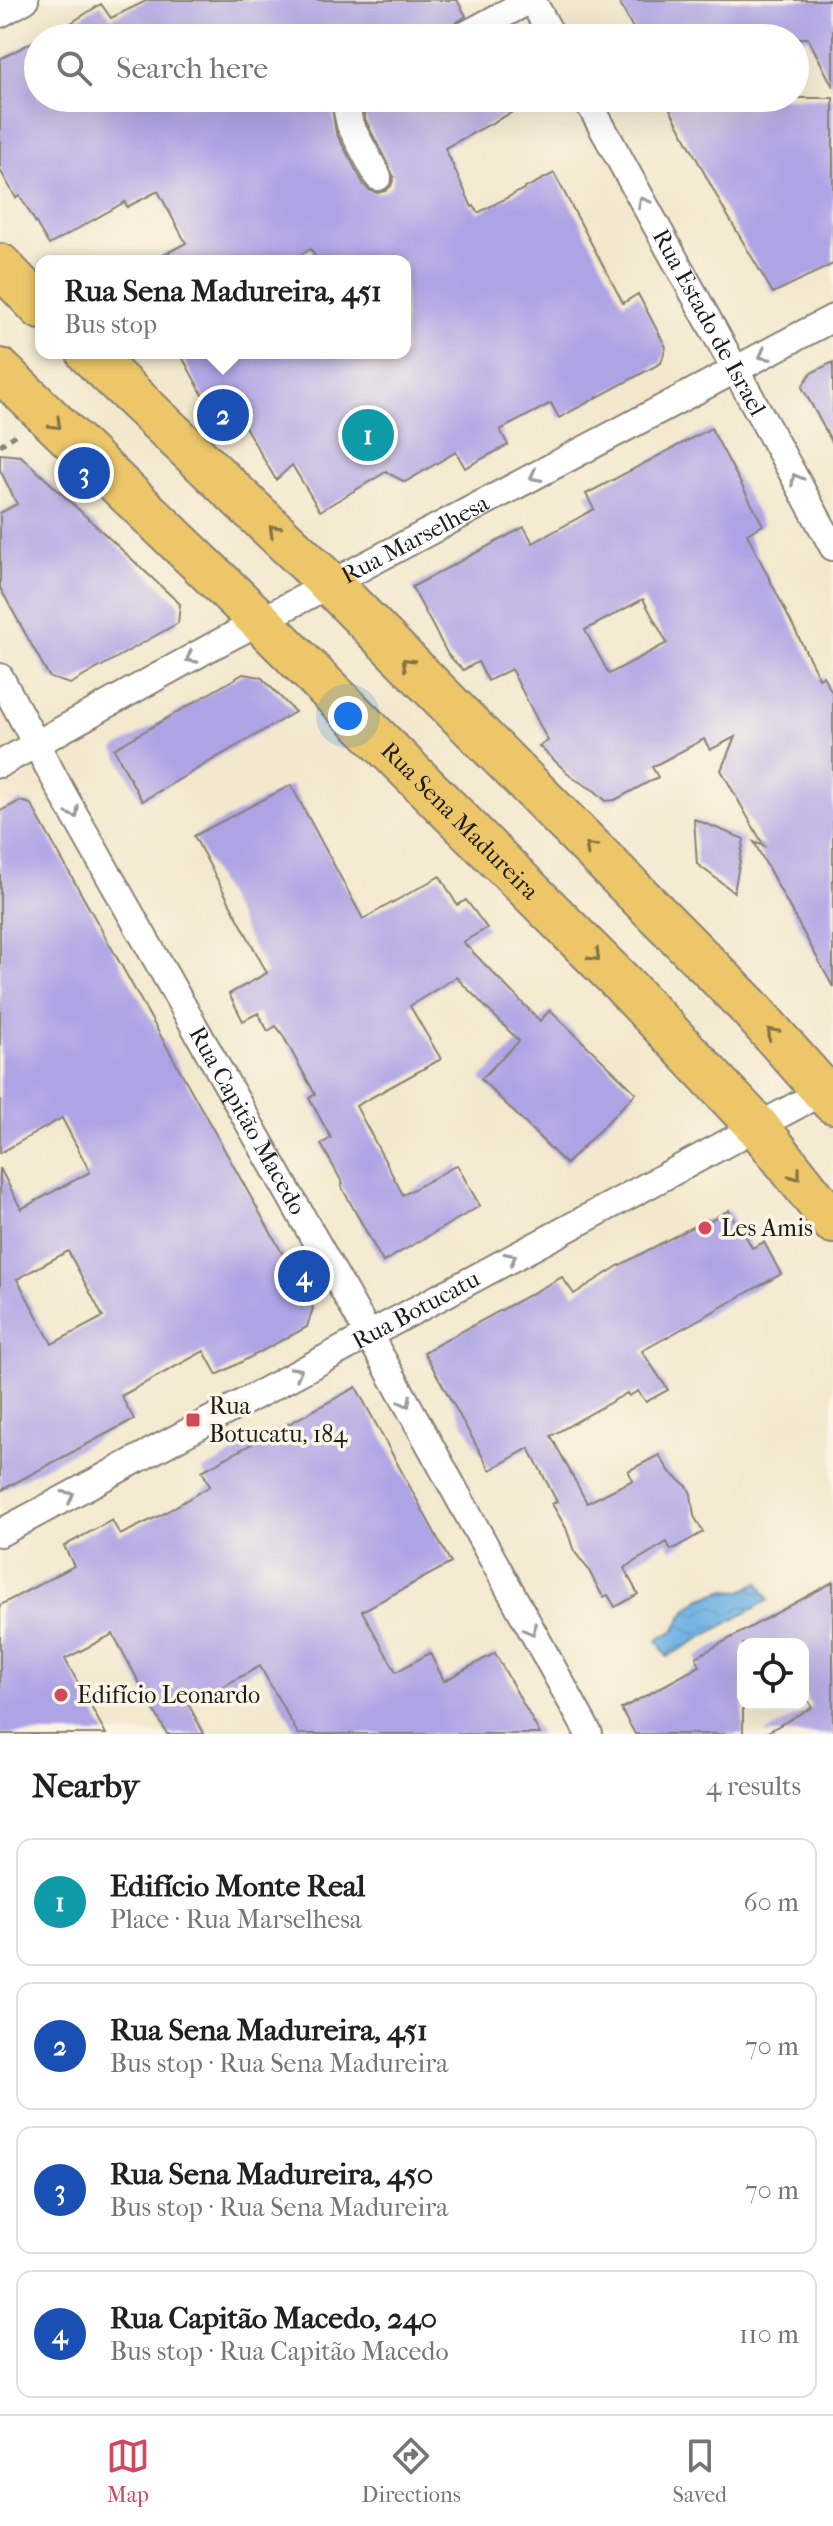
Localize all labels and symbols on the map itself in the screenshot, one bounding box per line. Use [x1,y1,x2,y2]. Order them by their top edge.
one-way arrow [637,197,653,211]
street label: Rua Estado de Israel [647,224,772,421]
one-way arrow [758,345,773,360]
pin: 2 [197,385,249,445]
pin: 1 [342,405,394,465]
one-way arrow [47,415,61,430]
pin: 3 [58,443,110,503]
one-way arrow [528,467,543,482]
one-way arrow [790,473,805,487]
street label: Rua Marselhesa [337,488,494,590]
one-way arrow [269,525,283,539]
one-way arrow [185,648,200,664]
one-way arrow [402,658,416,672]
your location [328,696,368,736]
street label: Rua Sena Madureira [375,736,545,906]
one-way arrow [64,804,80,819]
one-way arrow [584,843,599,857]
one-way arrow [585,947,600,961]
street label: Rua Capitão Macedo [183,1021,312,1220]
one-way arrow [767,1027,782,1042]
one-way arrow [786,1166,800,1181]
place label: Les Amis [721,1214,813,1242]
marker: Les Amis [696,1219,714,1237]
pin: 4 [278,1246,330,1306]
one-way arrow [503,1252,517,1268]
street label: Rua Botucatu [347,1264,485,1355]
one-way arrow [289,1366,303,1382]
place label: Rua Botucatu, 184 [209,1392,348,1448]
one-way arrow [396,1393,412,1408]
marker: Rua Botucatu, 184 [184,1411,202,1429]
one-way arrow [60,1490,74,1506]
one-way arrow [522,1622,537,1636]
place label: Edifício Leonardo [77,1681,260,1709]
marker: Edifício Leonardo [52,1686,70,1704]

